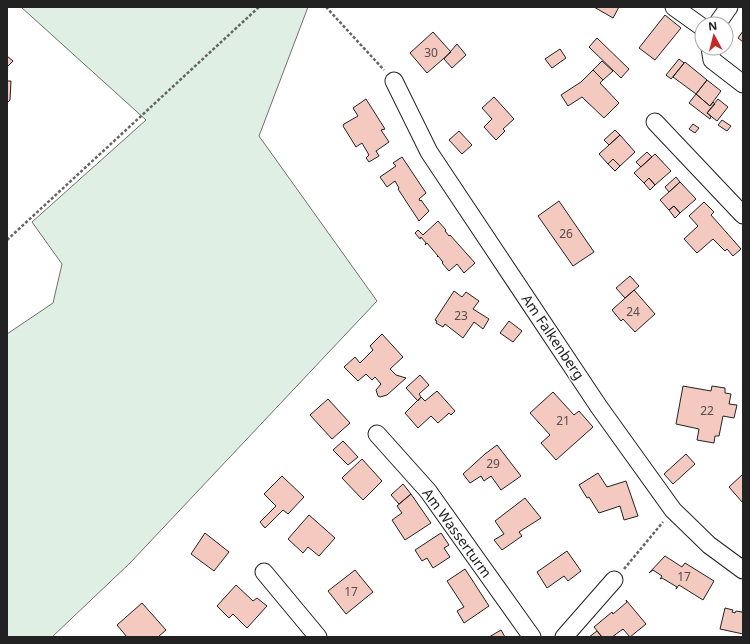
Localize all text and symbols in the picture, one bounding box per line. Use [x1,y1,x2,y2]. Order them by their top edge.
north arrow [694,16,734,56]
text: N [707,18,718,34]
house number: 30 [424,44,438,61]
house number: 26 [559,225,573,242]
street label: Am Falkenberg [518,290,589,383]
house number: 24 [626,303,640,320]
house number: 23 [454,307,468,324]
house number: 22 [700,402,714,419]
house number: 21 [556,412,570,429]
house number: 29 [486,455,500,472]
street label: Am Wasserturm [419,484,496,581]
house number: 17 [677,568,691,585]
house number: 17 [344,583,358,600]

